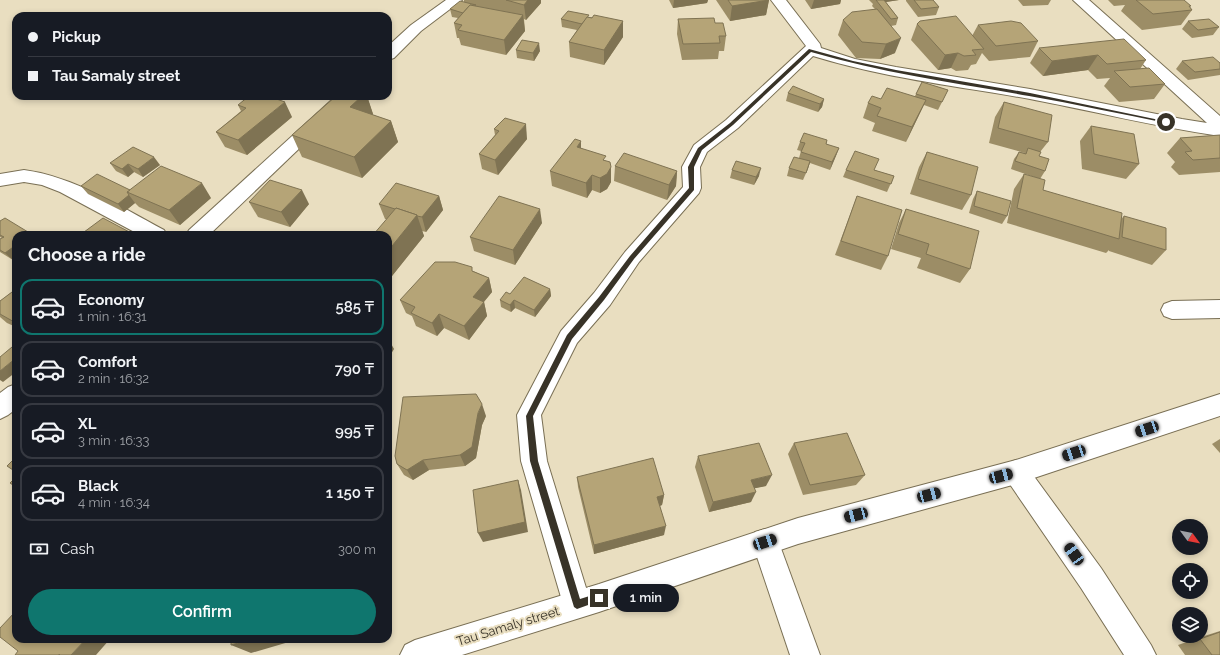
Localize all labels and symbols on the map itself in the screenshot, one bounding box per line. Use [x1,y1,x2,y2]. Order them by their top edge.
route start [1157,113,1175,131]
car [1134,420,1160,438]
car [1061,444,1087,462]
car [988,467,1014,485]
car [916,486,942,504]
car [843,506,869,524]
north arrow [1172,519,1208,555]
car [752,533,778,551]
car [1062,541,1086,567]
callout: 1 min [613,584,679,612]
route end [590,589,608,607]
street label: Tau Samaly street [455,603,562,649]

